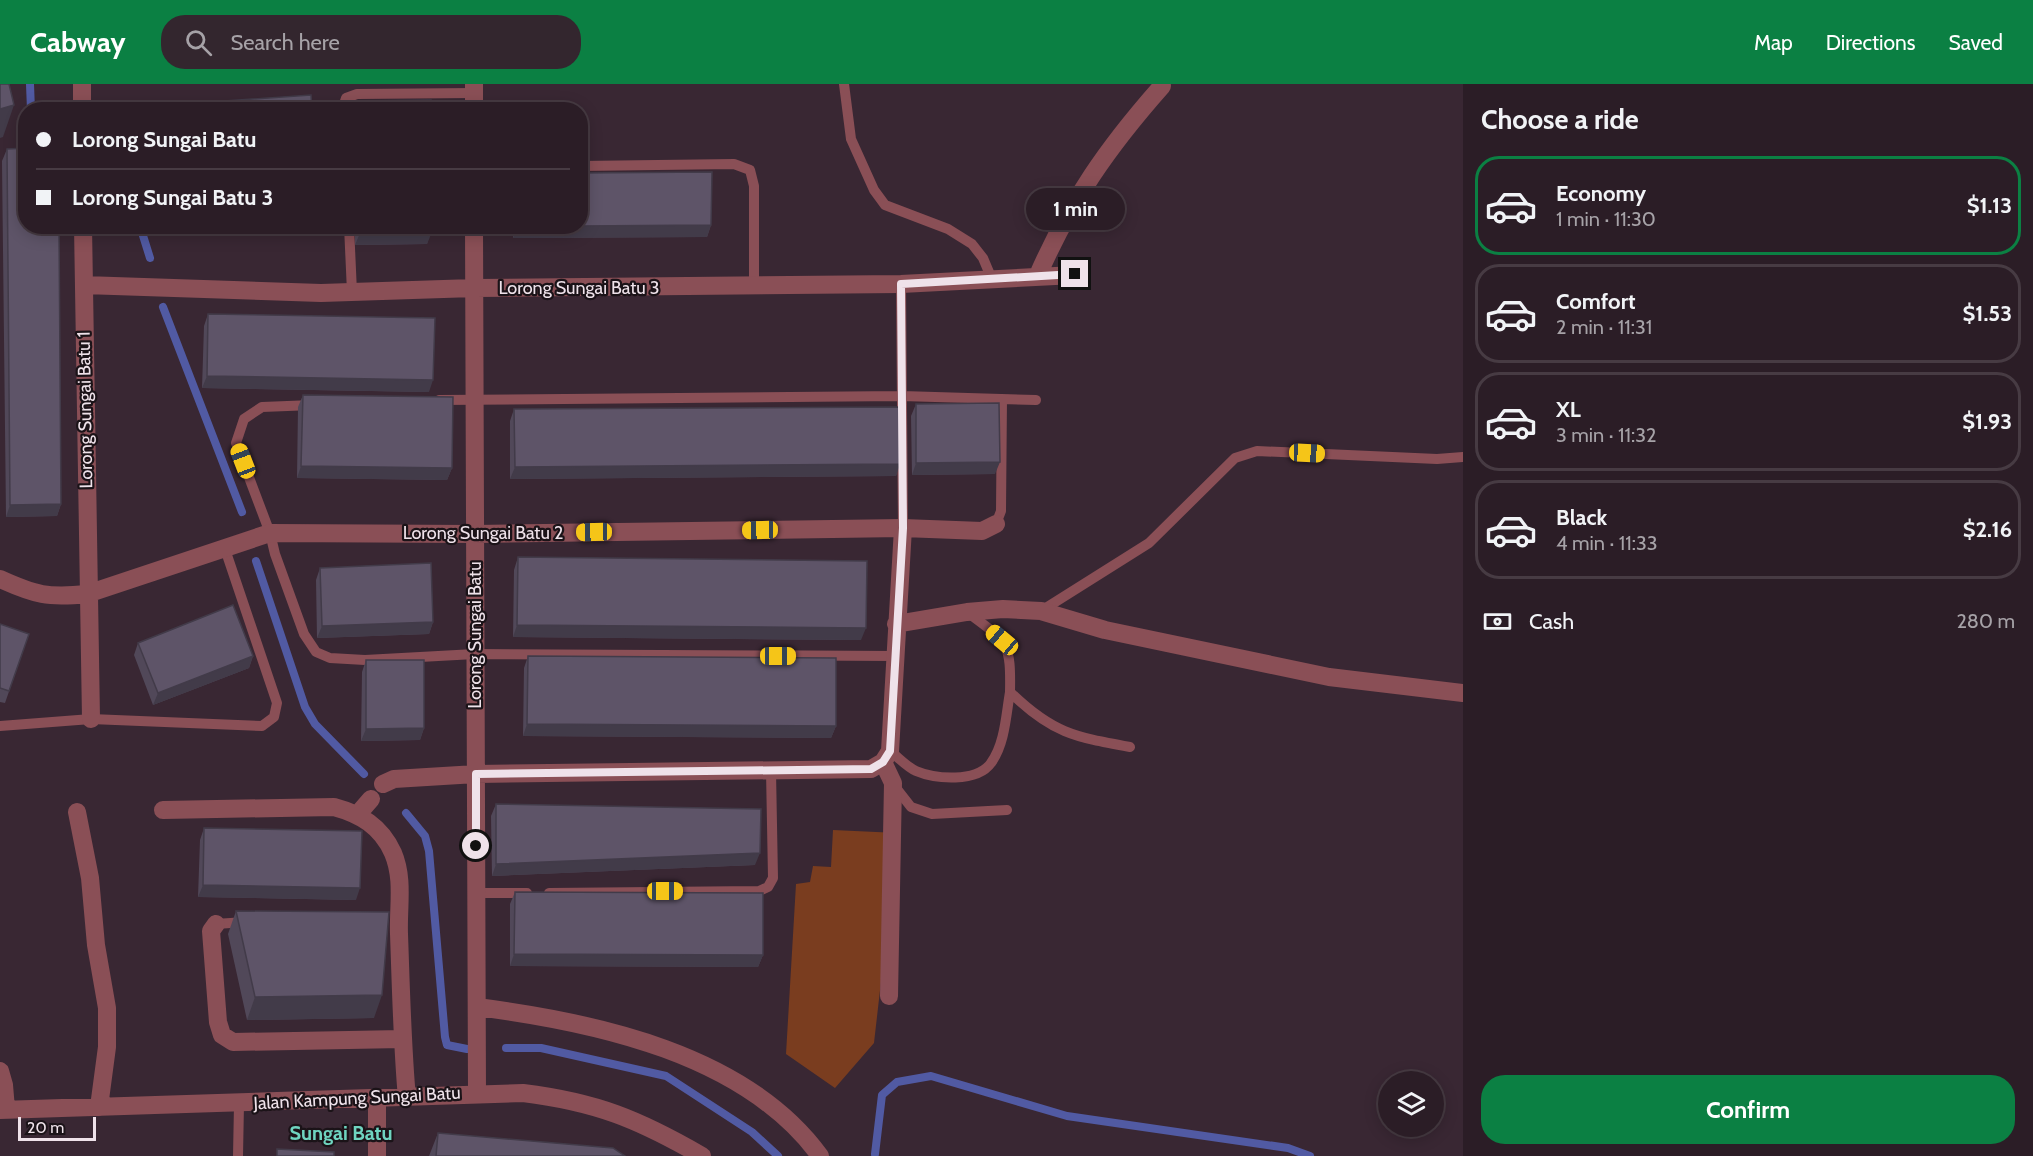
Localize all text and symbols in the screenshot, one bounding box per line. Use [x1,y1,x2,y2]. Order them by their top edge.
search box [161,15,581,69]
text: Cabway [30,25,125,59]
icon: search [182,26,215,59]
text: Search here [230,29,340,56]
text: Map [1754,30,1793,55]
text: Directions [1826,30,1915,55]
text: Saved [1948,30,2003,55]
text: Choose a ride [1481,103,1639,136]
text: Lorong Sungai Batu [72,126,257,153]
icon: car [1484,179,1538,233]
text: Economy [1556,180,1646,207]
text: Lorong Sungai Batu 3 [72,184,273,211]
callout: 1 min [1026,187,1124,229]
text: $1.13 [1967,192,2012,219]
text: 1 min [1053,197,1098,221]
text: 1 min · 11:30 [1556,207,1656,231]
route end [1061,260,1088,287]
street label: Lorong Sungai Batu 3 [498,277,660,299]
icon: car [1484,287,1538,341]
text: Comfort [1556,288,1635,315]
text: $1.53 [1963,300,2012,327]
text: 2 min · 11:31 [1556,315,1652,339]
street label: Lorong Sungai Batu 1 [73,331,97,489]
icon: car [1484,395,1538,449]
text: XL [1556,396,1581,423]
text: $1.93 [1962,408,2012,435]
text: 3 min · 11:32 [1556,423,1657,447]
car [228,441,258,481]
car [1289,443,1325,463]
icon: car [1484,503,1538,557]
text: Black [1556,504,1607,531]
text: $2.16 [1963,516,2012,543]
car [742,521,778,539]
street label: Lorong Sungai Batu 2 [403,522,563,544]
car [576,523,612,541]
text: 4 min · 11:33 [1556,531,1658,555]
street label: Lorong Sungai Batu [464,561,486,709]
icon: cash [1481,605,1514,638]
text: Cash [1529,608,1574,635]
text: 280 m [1956,609,2015,633]
car [982,622,1022,658]
car [760,647,796,665]
route start [462,832,489,859]
car [647,882,683,900]
map controls [1378,1071,1444,1137]
button: layers [1378,1071,1444,1137]
button: Confirm [1481,1075,2015,1144]
street label: Jalan Kampung Sungai Batu [252,1082,461,1114]
scale bar [18,1114,96,1142]
text: 20 m [27,1118,64,1137]
district label: Sungai Batu [289,1121,393,1145]

